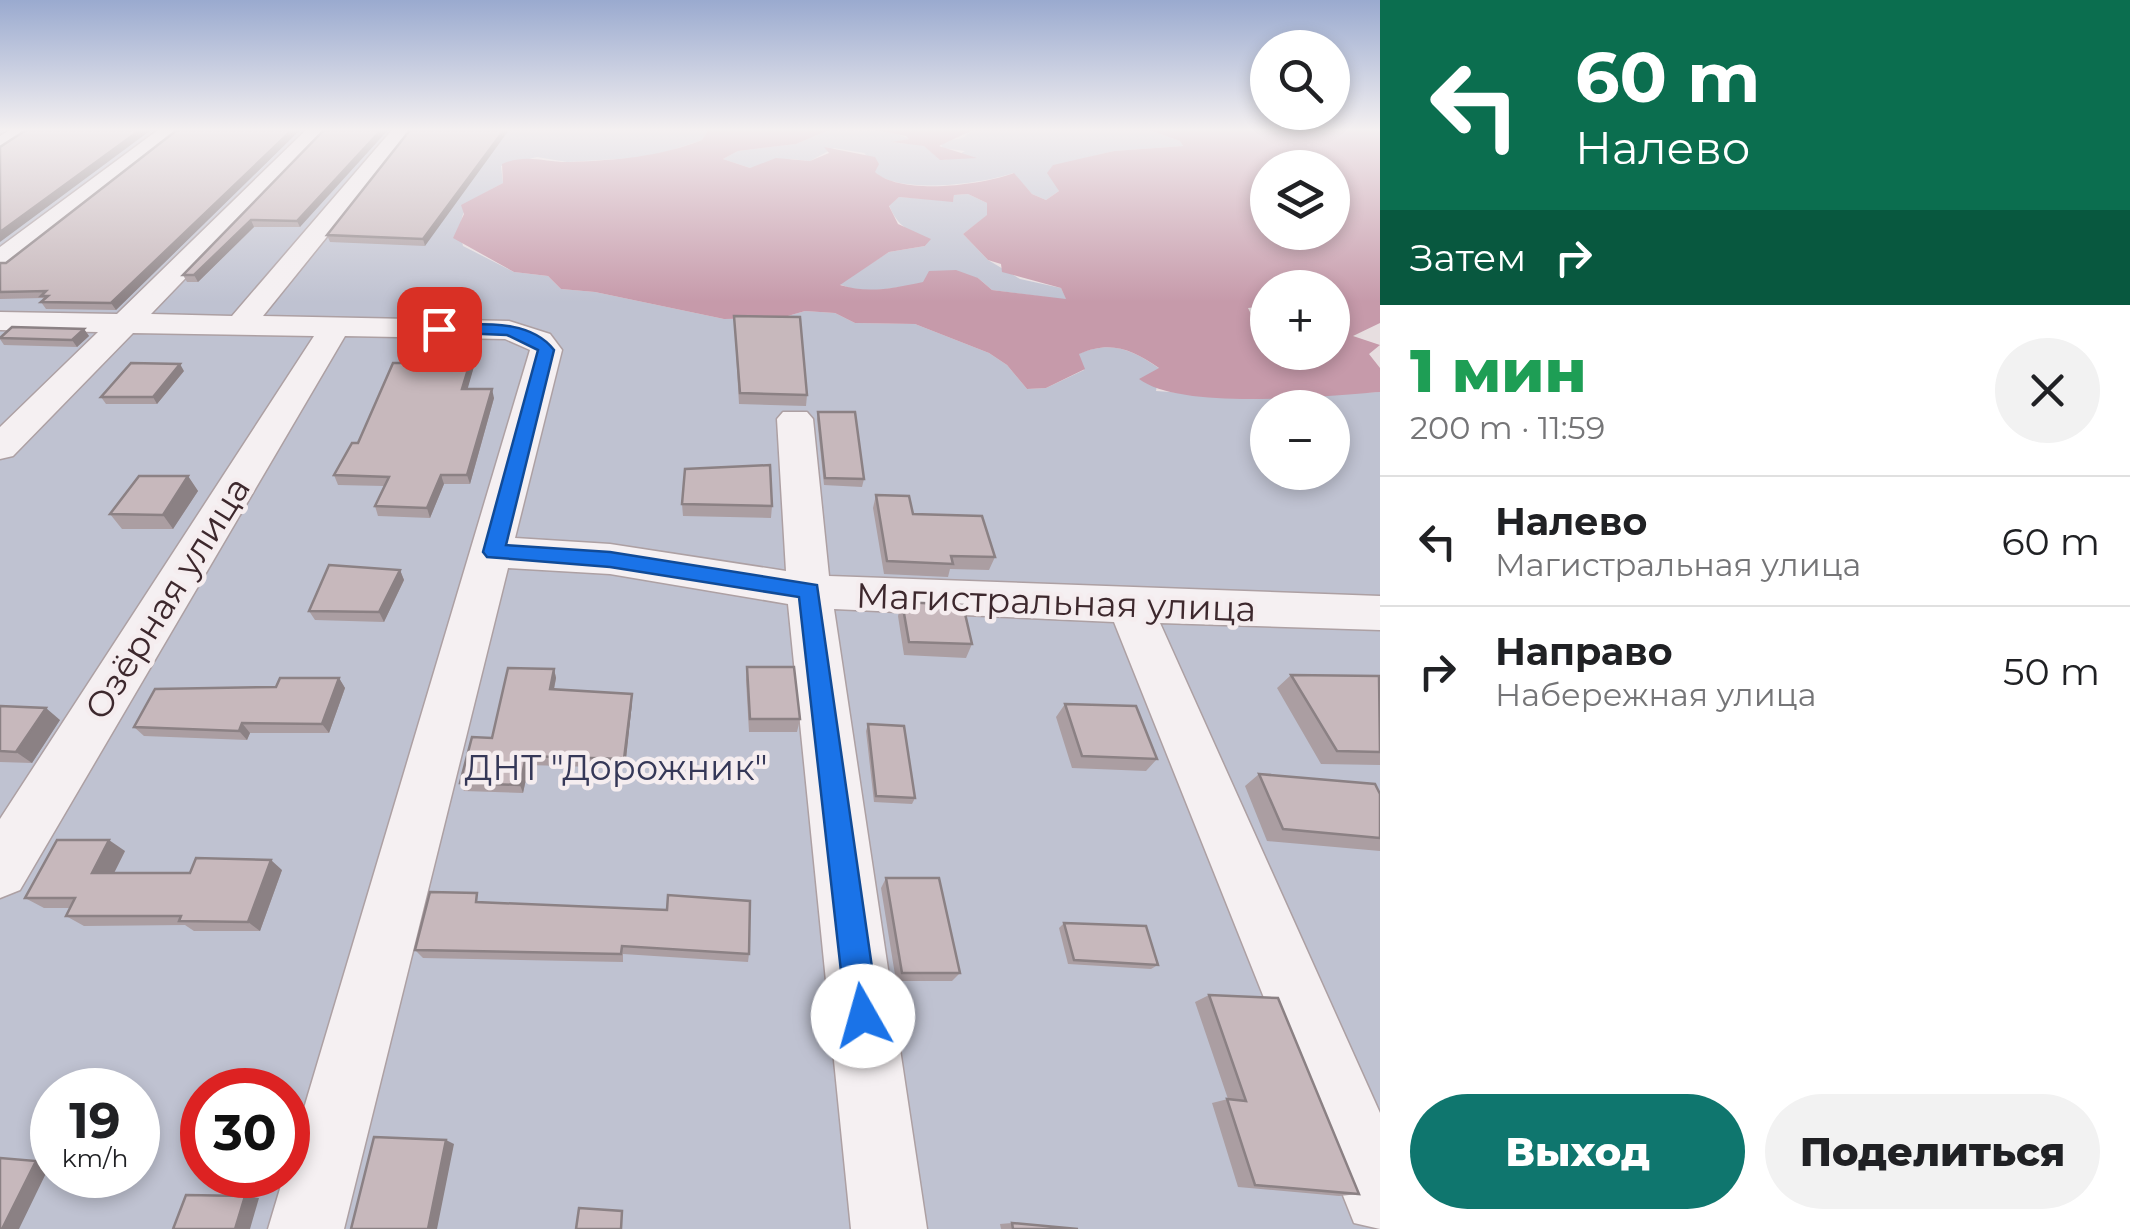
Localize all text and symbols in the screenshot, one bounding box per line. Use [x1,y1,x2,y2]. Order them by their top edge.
map controls [1250,30,1350,490]
button: search [1250,30,1350,130]
text: 60 m [1575,34,1760,120]
icon: left [1410,40,1540,170]
text: Налево [1575,120,1750,175]
button: layers [1250,150,1350,250]
icon: right [1546,230,1601,285]
text: Затем [1410,234,1526,281]
button: + [1250,270,1350,370]
pin [397,287,482,372]
icon: arrive [412,302,467,357]
text: 1 мин [1410,334,1587,407]
button: close [1995,338,2100,443]
button: − [1250,390,1350,490]
text: 200 m · 11:59 [1410,408,1605,447]
street label: Озёрная улица [75,469,259,727]
text: Налево [1495,498,1647,545]
icon: left [1410,514,1465,569]
text: 60 m [2001,518,2100,565]
text: Магистральная улица [1495,545,1861,584]
street label: Магистральная улица [855,574,1257,630]
text: Направо [1495,628,1673,675]
icon: right [1410,644,1465,699]
text: 50 m [2003,648,2100,695]
text: Набережная улица [1495,675,1816,714]
park label: ДНТ "Дорожник" [464,746,768,789]
position arrow [811,964,915,1068]
speed limit sign: 30 [180,1068,310,1198]
text: 19 [69,1090,121,1151]
button: Выход [1410,1094,1745,1209]
button: Поделиться [1765,1094,2100,1209]
text: km/h [62,1143,128,1173]

